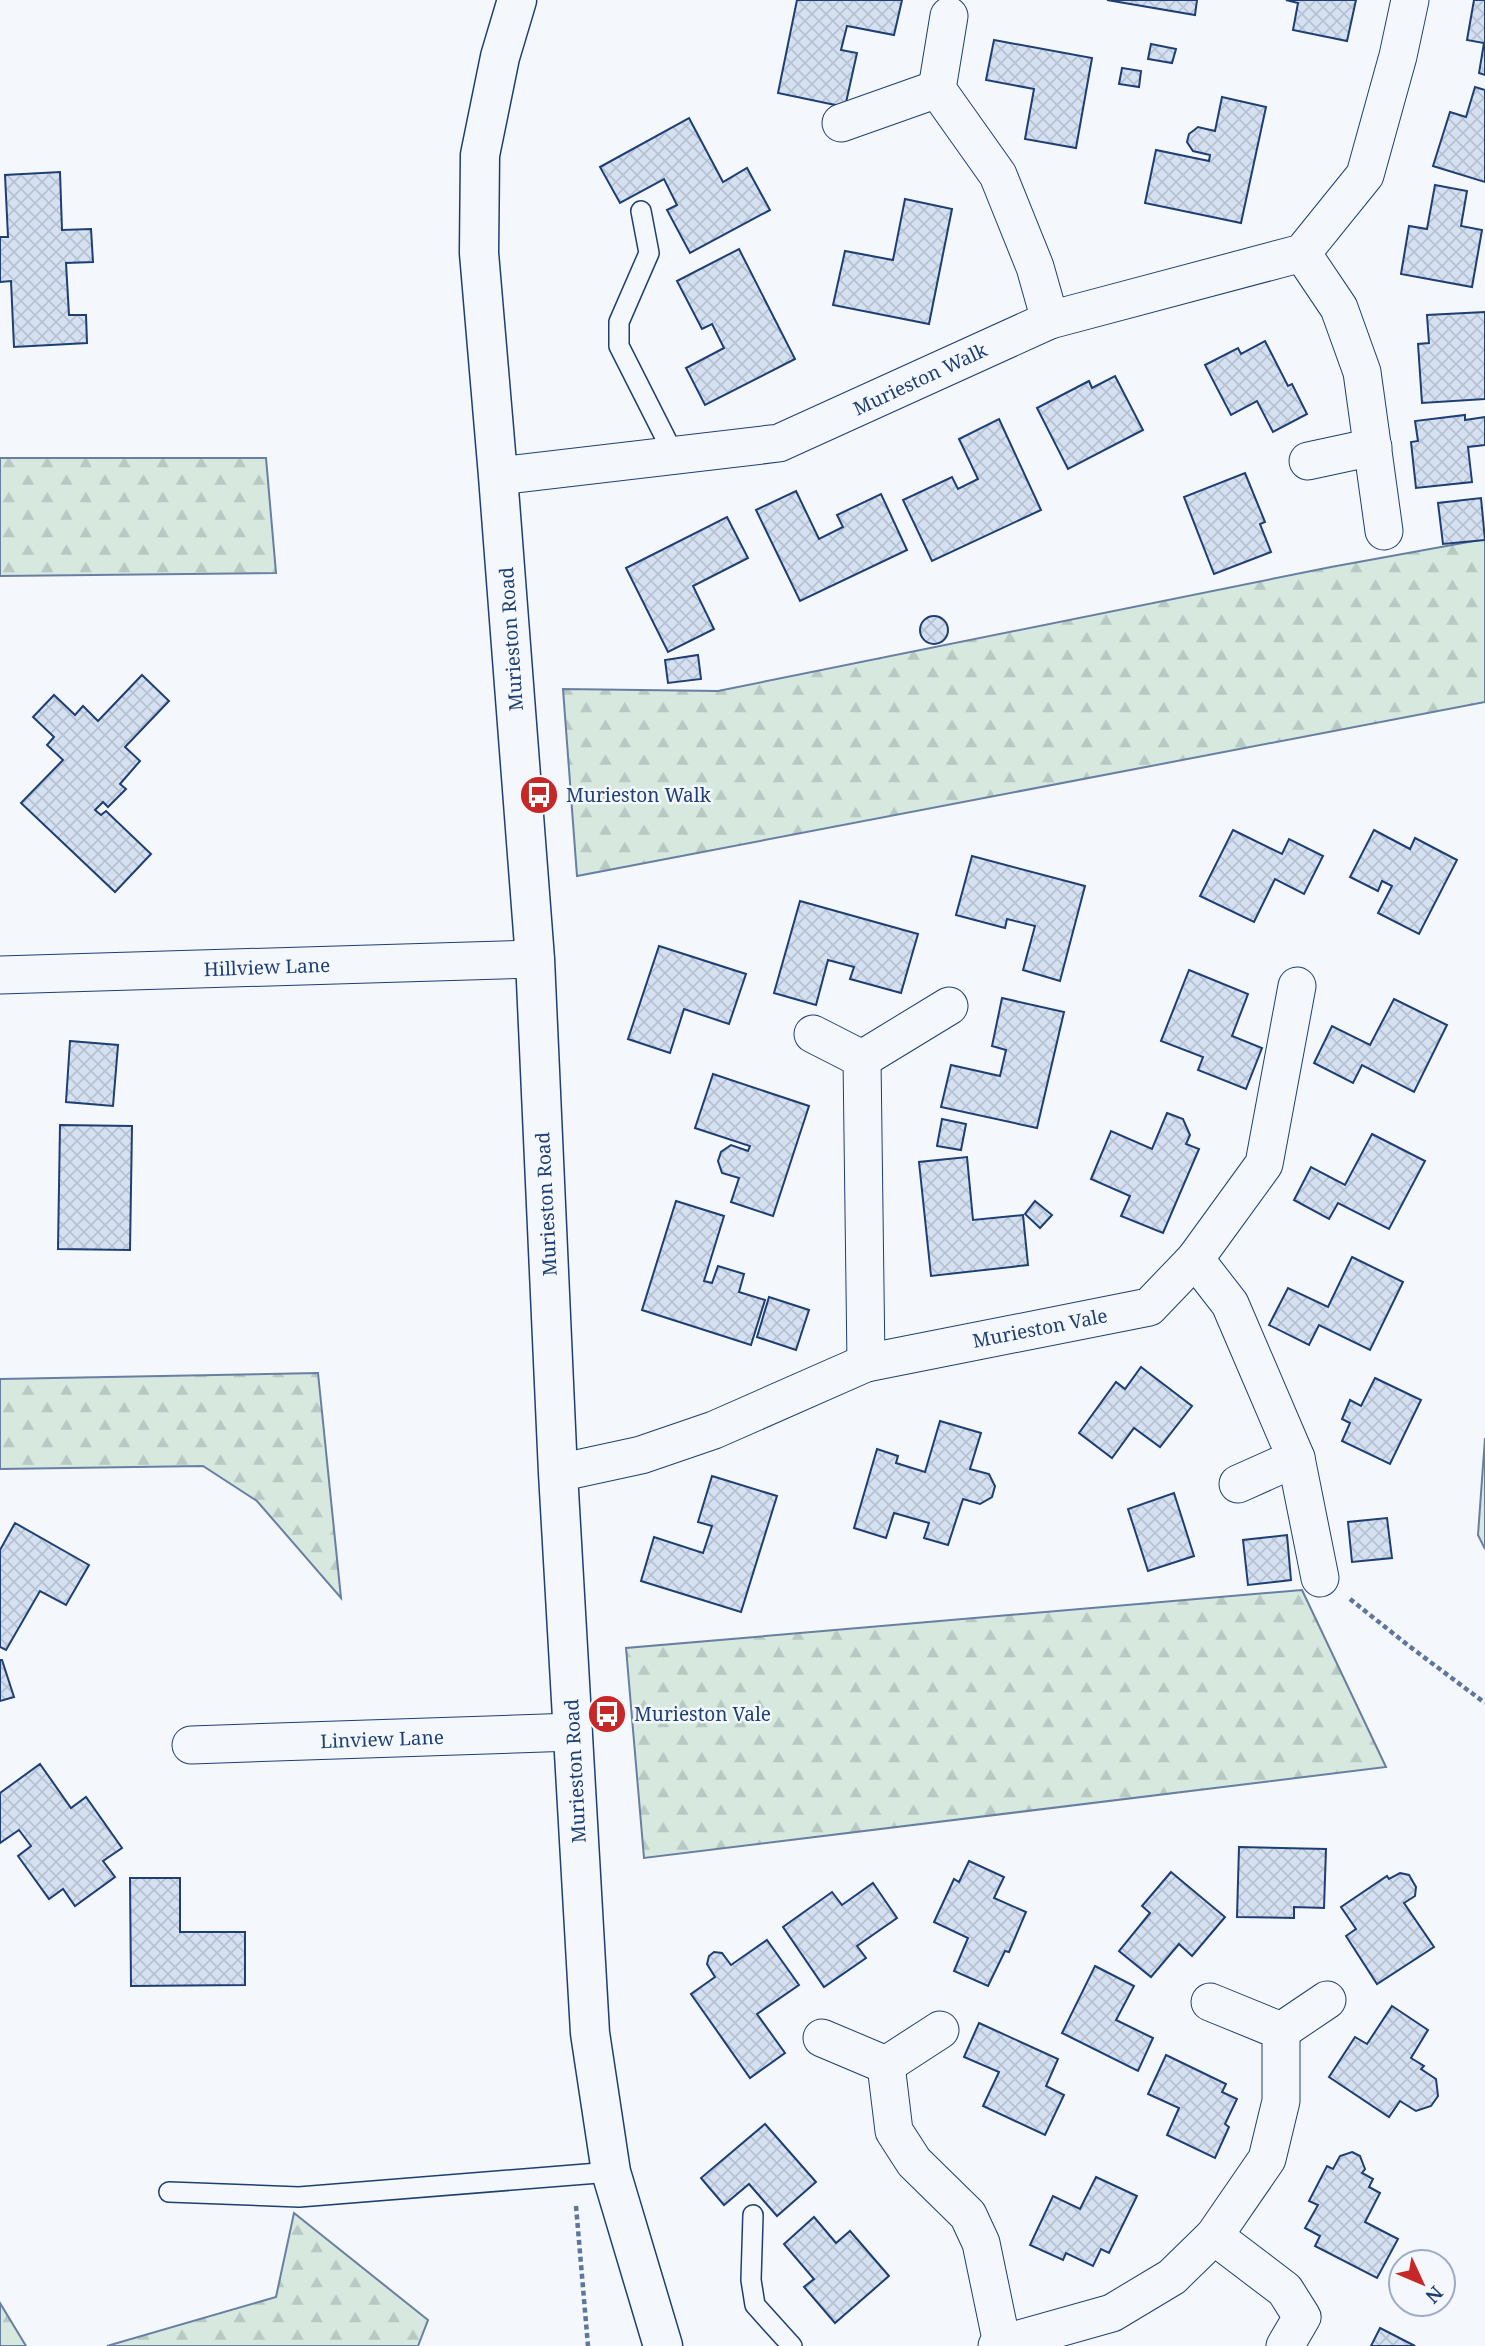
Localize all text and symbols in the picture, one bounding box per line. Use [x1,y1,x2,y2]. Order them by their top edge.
street label: Murieston Walk [849,336,992,421]
street label: Murieston Road [493,566,529,712]
bus stop icon: Murieston Walk [518,774,560,816]
place label: Murieston Walk [566,782,712,808]
street label: Hillview Lane [203,952,331,982]
street label: Murieston Road [529,1131,563,1277]
street label: Murieston Vale [970,1302,1110,1354]
bus stop icon: Murieston Vale [586,1693,628,1735]
street label: Murieston Road [558,1698,592,1844]
place label: Murieston Vale [634,1701,771,1727]
street label: Linview Lane [320,1724,444,1754]
north arrow [1387,2248,1457,2318]
text: N [1420,2280,1449,2309]

